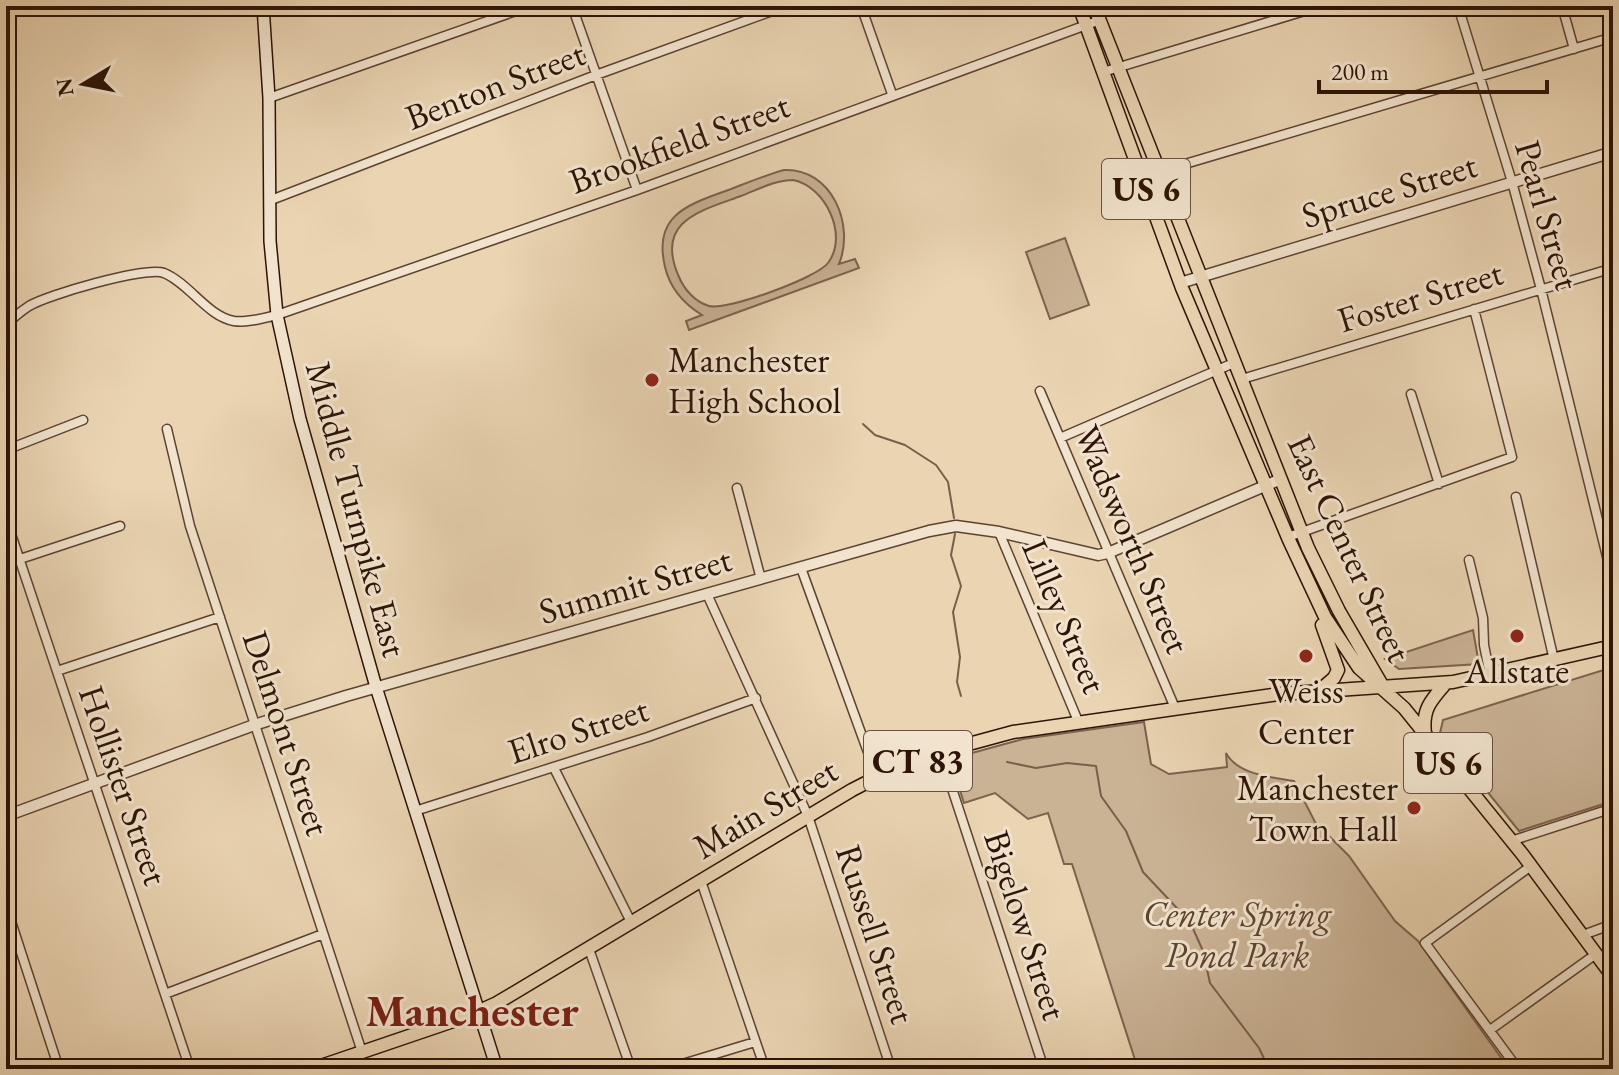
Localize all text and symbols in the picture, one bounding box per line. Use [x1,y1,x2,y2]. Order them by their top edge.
street label: Benton Street [399,29,592,141]
north arrow [44,44,124,124]
scale bar [1319,44,1547,94]
text: 200 m [1331,56,1389,87]
text: N [49,76,81,99]
street label: Brookfield Street [562,81,796,205]
street label: Pearl Street [1504,135,1592,296]
street label: Spruce Street [1296,141,1483,239]
road number: US 6 [1102,159,1190,219]
street label: Foster Street [1332,248,1509,343]
place label: Manchester High School [668,336,841,424]
street label: Middle Turnpike East [295,356,419,663]
marker: Manchester High School [643,371,661,389]
street label: Wadsworth Street [1064,418,1202,661]
street label: East Center Street [1277,427,1424,670]
street label: Lilley Street [1011,532,1119,701]
street label: Summit Street [533,535,737,635]
street label: Delmont Street [232,625,342,842]
marker: Allstate [1508,627,1526,645]
marker: Weiss Center [1297,647,1315,665]
place label: Allstate [1464,647,1569,694]
place label: Weiss Center [1258,667,1354,755]
street label: Hollister Street [68,679,180,892]
street label: Elro Street [502,685,655,775]
road number: CT 83 [864,731,972,791]
road number: US 6 [1404,733,1492,793]
street label: Main Street [684,746,846,869]
place label: Manchester Town Hall [1237,764,1398,852]
marker: Manchester Town Hall [1405,799,1423,817]
street label: Bigelow Street [973,824,1079,1026]
street label: Russell Street [825,839,927,1030]
park label: Center Spring Pond Park [1143,890,1332,978]
district label: Manchester [365,982,579,1039]

